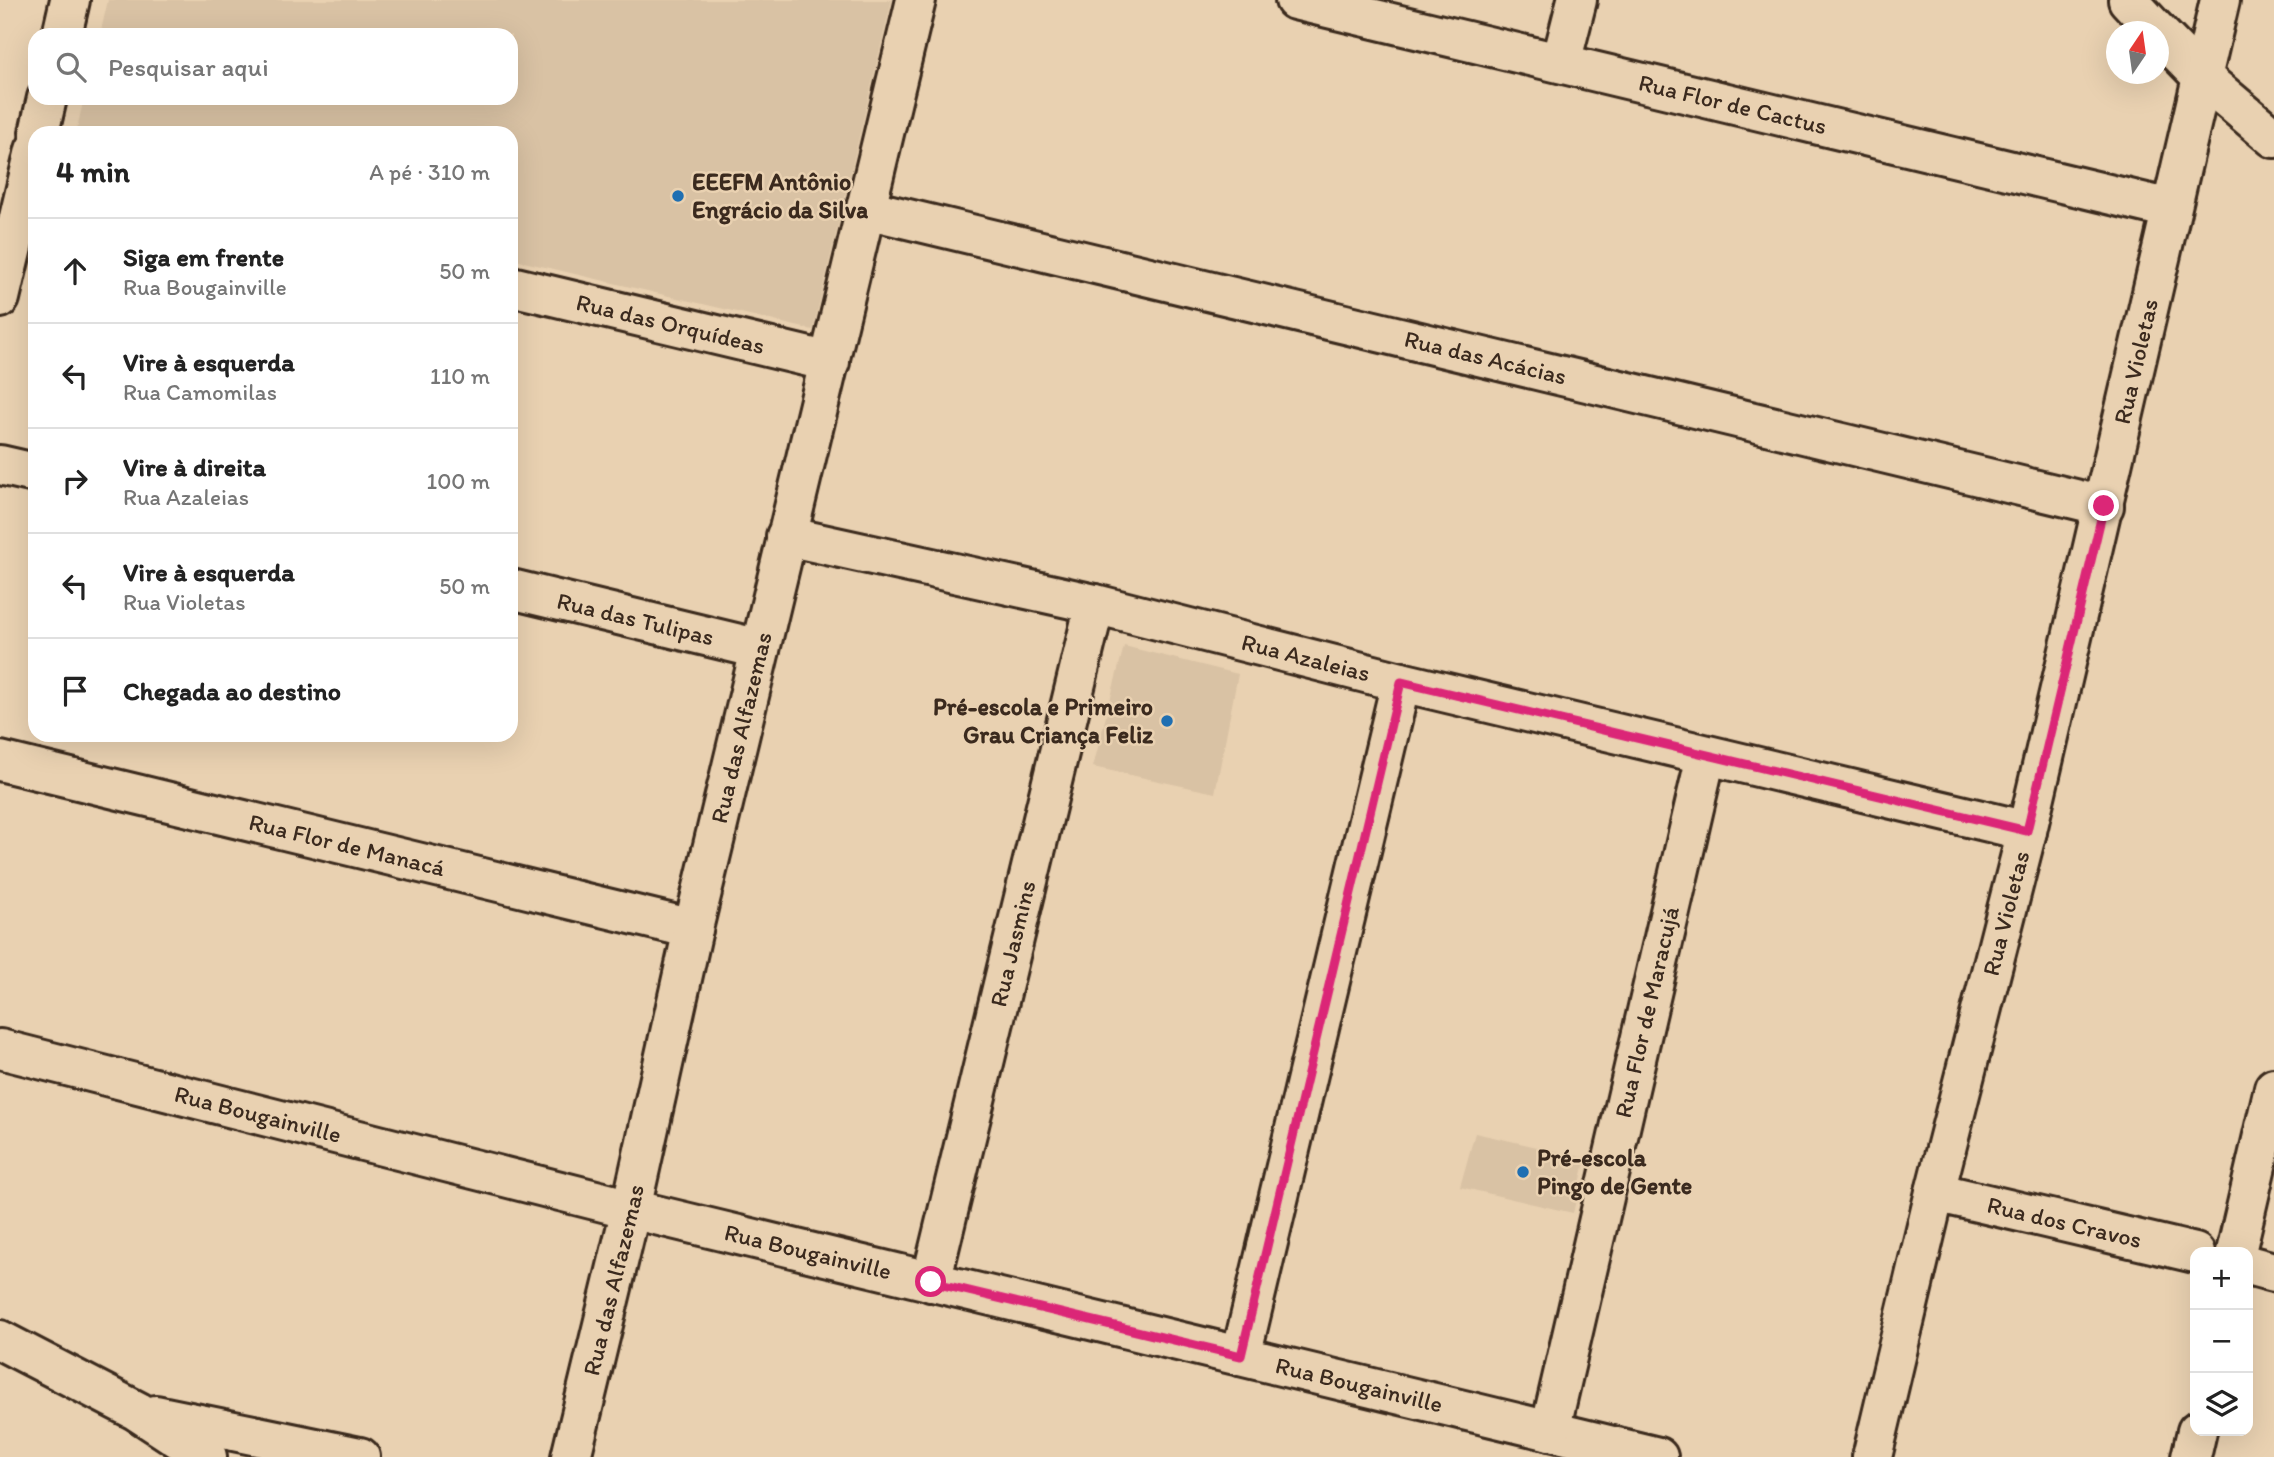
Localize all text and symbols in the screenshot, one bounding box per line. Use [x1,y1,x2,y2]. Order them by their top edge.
north arrow [2106,21,2169,84]
search box [28,28,518,105]
icon: search [52,48,90,86]
text: Pesquisar aqui [108,51,269,83]
street label: Rua Flor de Cactus [1636,68,1830,140]
text: 4 min [56,153,130,190]
text: A pé · 310 m [369,158,490,186]
place label: EEEFM Antônio Engrácio da Silva [692,167,868,225]
marker: EEEFM Antônio Engrácio da Silva [670,188,686,204]
text: Siga em frente [123,241,284,273]
icon: ahead [56,252,94,290]
text: 50 m [439,257,490,285]
text: Rua Bougainville [123,273,287,301]
street label: Rua das Orquídeas [573,287,768,360]
street label: Rua Violetas [2107,296,2164,427]
street label: Rua das Acácias [1402,324,1570,391]
text: Vire à esquerda [123,346,295,378]
icon: left [56,357,94,395]
text: 110 m [430,362,490,390]
text: Rua Camomilas [123,378,277,406]
text: Vire à direita [123,451,266,483]
icon: right [56,462,94,500]
text: 100 m [426,467,490,495]
text: Rua Azaleias [123,483,249,511]
route end [2088,490,2119,521]
text: Vire à esquerda [123,556,295,588]
icon: left [56,567,94,605]
text: 50 m [439,572,490,600]
street label: Rua das Tulipas [554,586,717,651]
text: Rua Violetas [123,588,246,616]
street label: Rua Azaleias [1239,627,1373,688]
street label: Rua das Alfazemas [704,629,778,826]
icon: arrive [56,672,94,710]
text: Chegada ao destino [123,675,341,707]
place label: Pré-escola e Primeiro Grau Criança Feliz [933,692,1154,750]
marker: Pré-escola e Primeiro Grau Criança Feliz [1159,713,1175,729]
street label: Rua Flor de Manacá [246,807,449,883]
street label: Rua Violetas [1976,848,2035,979]
street label: Rua Jasmins [983,878,1042,1010]
street label: Rua Flor de Maracujá [1608,903,1685,1121]
street label: Rua Bougainville [172,1079,344,1149]
place label: Pré-escola Pingo de Gente [1537,1143,1692,1201]
marker: Pré-escola Pingo de Gente [1515,1164,1531,1180]
street label: Rua das Alfazemas [576,1182,650,1379]
street label: Rua dos Cravos [1984,1190,2145,1254]
street label: Rua Bougainville [722,1217,895,1285]
map controls [2190,1247,2253,1436]
button: + [2190,1247,2253,1310]
route start [915,1266,946,1297]
button: − [2190,1310,2253,1373]
street label: Rua Bougainville [1273,1350,1446,1418]
button: layers [2190,1373,2253,1436]

